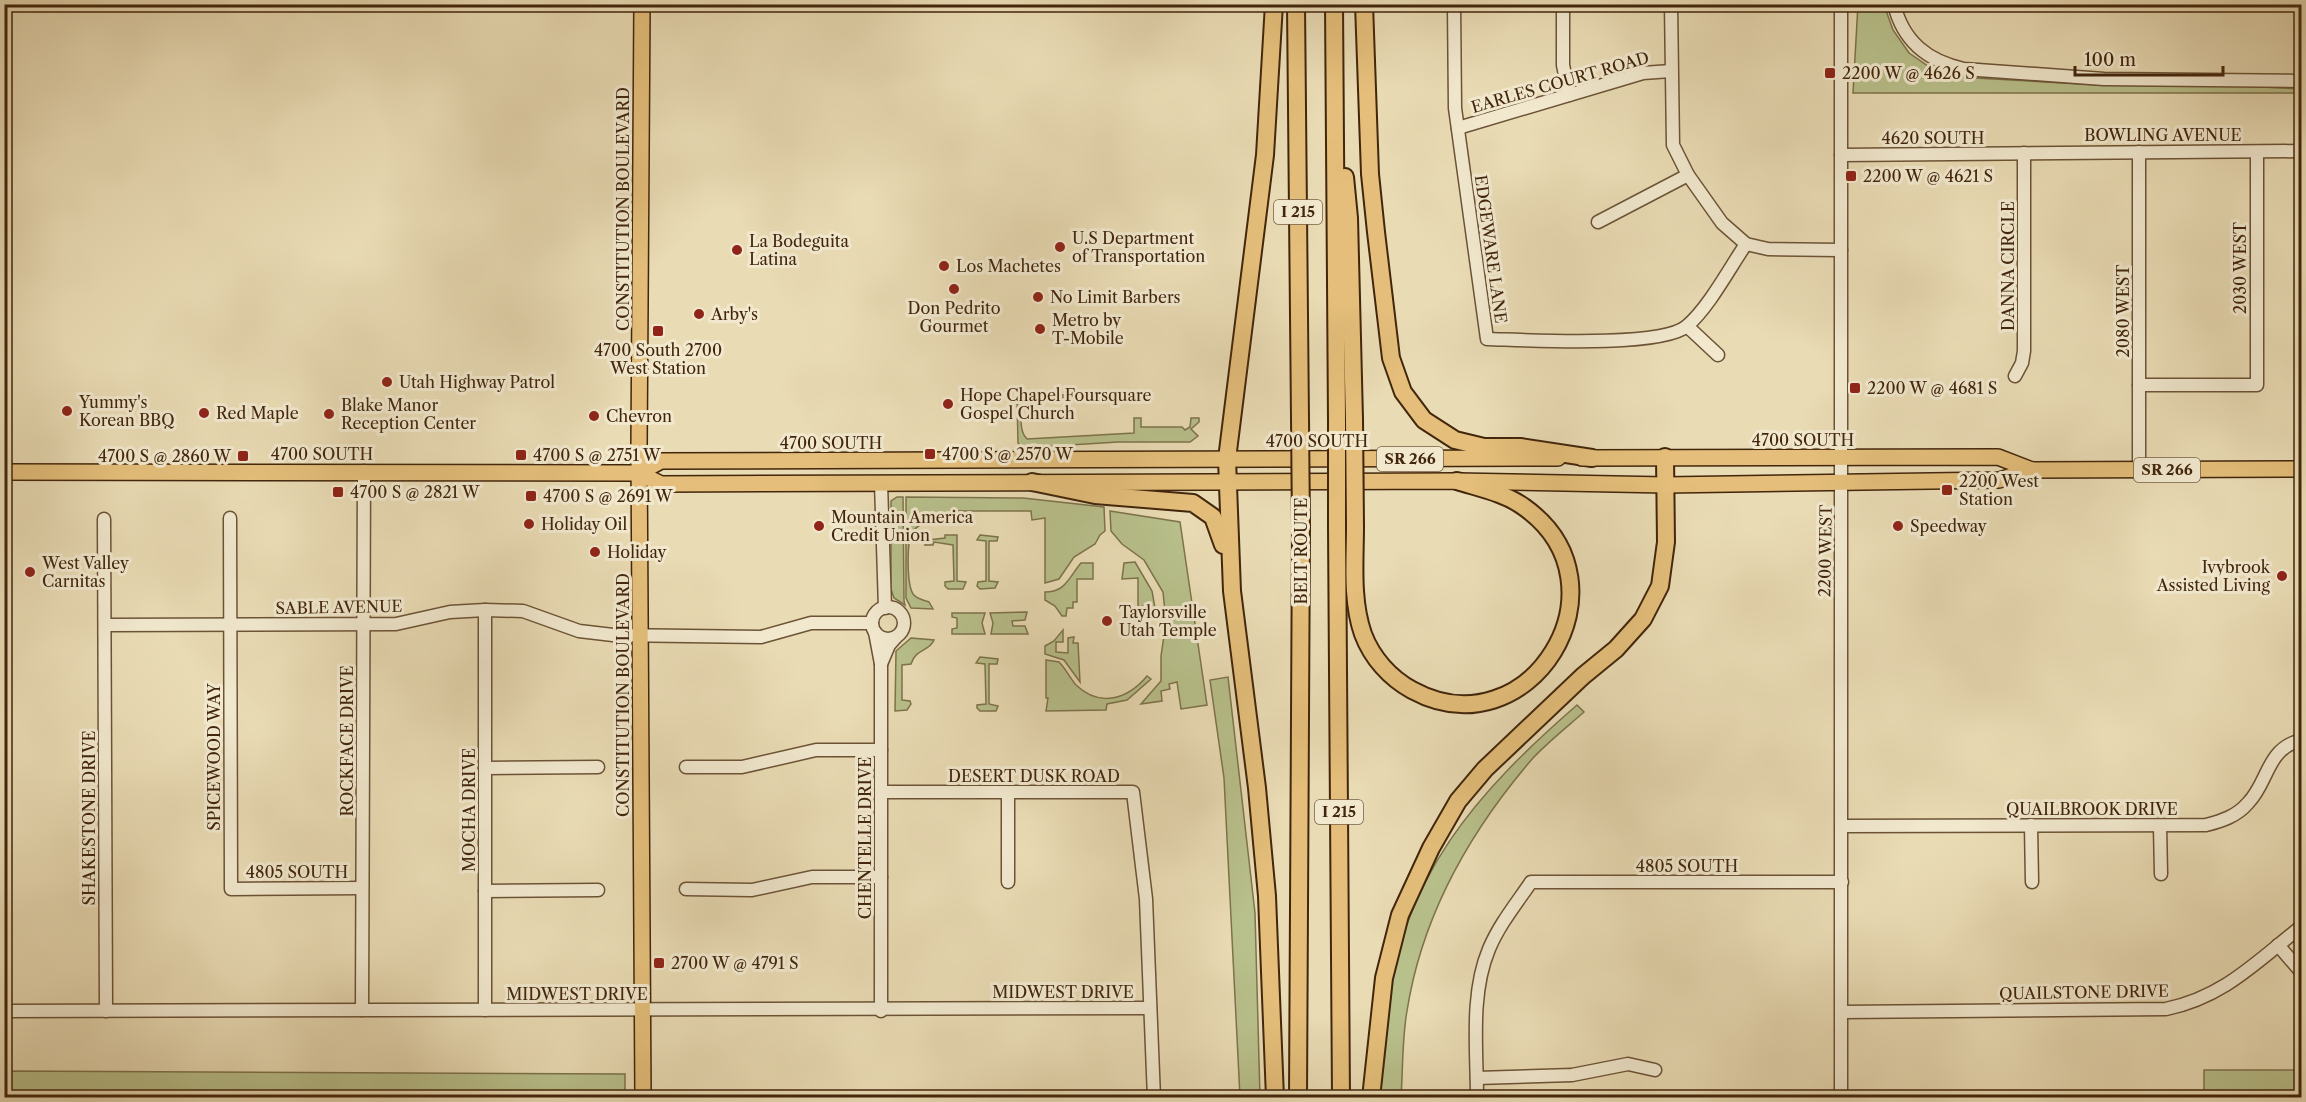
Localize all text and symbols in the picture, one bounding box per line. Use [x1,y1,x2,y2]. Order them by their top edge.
scale bar [2075,39,2224,77]
street label: EARLES COURT ROAD [1469,47,1651,117]
text: 100 m [2084,49,2136,71]
place label: 2200 W @ 4626 S [1842,63,1975,83]
marker: 2200 W @ 4626 S [1823,66,1837,80]
street label: CONSTITUTION BOULEVARD [613,87,633,331]
street label: BOWLING AVENUE [2084,125,2242,145]
street label: 4620 SOUTH [1881,128,1985,148]
place label: 2200 W @ 4621 S [1863,166,1993,186]
marker: 2200 W @ 4621 S [1844,169,1858,183]
street label: EDGEWARE LANE [1471,174,1511,324]
road number: I 215 [1274,200,1322,224]
street label: DANNA CIRCLE [1998,201,2018,331]
street label: 2030 WEST [2230,222,2250,314]
place label: U.S Department of Transportation [1072,228,1205,266]
place label: La Bodeguita Latina [749,231,850,269]
marker: U.S Department of Transportation [1053,240,1067,254]
marker: La Bodeguita Latina [730,243,744,257]
place label: Los Machetes [956,256,1061,276]
marker: Los Machetes [937,259,951,273]
street label: 2080 WEST [2113,265,2133,357]
marker: Don Pedrito Gourmet [947,282,961,296]
place label: No Limit Barbers [1050,287,1181,307]
marker: No Limit Barbers [1031,290,1045,304]
place label: Don Pedrito Gourmet [908,298,1001,336]
place label: Arby's [710,304,758,324]
marker: Arby's [692,307,706,321]
place label: Metro by T-Mobile [1052,310,1124,348]
marker: Metro by T-Mobile [1033,322,1047,336]
marker: 4700 South 2700 West Station [651,324,665,338]
place label: 4700 South 2700 West Station [594,340,722,378]
place label: Utah Highway Patrol [399,372,555,392]
marker: Utah Highway Patrol [380,375,394,389]
place label: 2200 W @ 4681 S [1867,378,1997,398]
marker: 2200 W @ 4681 S [1848,381,1862,395]
place label: Hope Chapel Foursquare Gospel Church [960,385,1151,423]
place label: Yummy's Korean BBQ [78,392,175,430]
place label: Blake Manor Reception Center [341,395,476,433]
marker: Hope Chapel Foursquare Gospel Church [941,397,955,411]
place label: Red Maple [216,403,299,423]
marker: Yummy's Korean BBQ [60,404,74,418]
marker: Red Maple [197,406,211,420]
place label: Chevron [606,406,672,426]
marker: Blake Manor Reception Center [322,407,336,421]
marker: Chevron [587,409,601,423]
street label: 4700 SOUTH [1752,430,1854,450]
street label: 4700 SOUTH [1266,431,1368,451]
street label: 4700 SOUTH [780,433,882,453]
street label: 4700 SOUTH [271,444,373,464]
place label: 4700 S @ 2570 W [942,444,1073,464]
place label: 4700 S @ 2751 W [533,445,661,465]
place label: 4700 S @ 2860 W [98,446,231,466]
marker: 4700 S @ 2570 W [923,447,937,461]
road number: SR 266 [1377,447,1443,471]
marker: 4700 S @ 2751 W [514,448,528,462]
marker: 4700 S @ 2860 W [236,449,250,463]
road number: SR 266 [2134,458,2200,482]
place label: 2200 West Station [1959,471,2039,509]
place label: 4700 S @ 2821 W [350,482,480,502]
marker: 2200 West Station [1940,483,1954,497]
marker: 4700 S @ 2821 W [331,485,345,499]
place label: 4700 S @ 2691 W [543,486,673,506]
marker: 4700 S @ 2691 W [524,489,538,503]
street label: BELT ROUTE [1291,498,1311,604]
street label: 2200 WEST [1814,505,1836,597]
place label: Mountain America Credit Union [831,507,974,545]
place label: Holiday Oil [541,514,627,534]
place label: Speedway [1910,516,1988,536]
marker: Holiday Oil [522,517,536,531]
marker: Mountain America Credit Union [812,519,826,533]
marker: Speedway [1891,519,1905,533]
place label: Holiday [607,542,668,562]
marker: Holiday [588,545,602,559]
place label: West Valley Carnitas [41,553,130,591]
place label: Ivybrook Assisted Living [2156,557,2271,595]
marker: West Valley Carnitas [23,565,37,579]
marker: Ivybrook Assisted Living [2275,569,2289,583]
street label: CONSTITUTION BOULEVARD [613,573,633,817]
street label: SABLE AVENUE [275,596,403,618]
place label: Taylorsville Utah Temple [1119,602,1217,640]
marker: Taylorsville Utah Temple [1100,614,1114,628]
street label: ROCKFACE DRIVE [337,665,357,817]
street label: SPICEWOOD WAY [204,683,224,831]
street label: SHAKESTONE DRIVE [79,731,99,905]
street label: MOCHA DRIVE [459,748,479,872]
street label: CHENTELLE DRIVE [855,757,875,919]
street label: DESERT DUSK ROAD [948,766,1120,786]
street label: QUAILBROOK DRIVE [2006,799,2178,819]
road number: I 215 [1315,800,1363,824]
street label: 4805 SOUTH [1636,856,1738,876]
street label: 4805 SOUTH [246,862,348,882]
place label: 2700 W @ 4791 S [671,953,798,973]
marker: 2700 W @ 4791 S [652,956,666,970]
street label: QUAILSTONE DRIVE [1999,981,2169,1003]
street label: MIDWEST DRIVE [992,982,1134,1002]
street label: MIDWEST DRIVE [506,984,648,1004]

